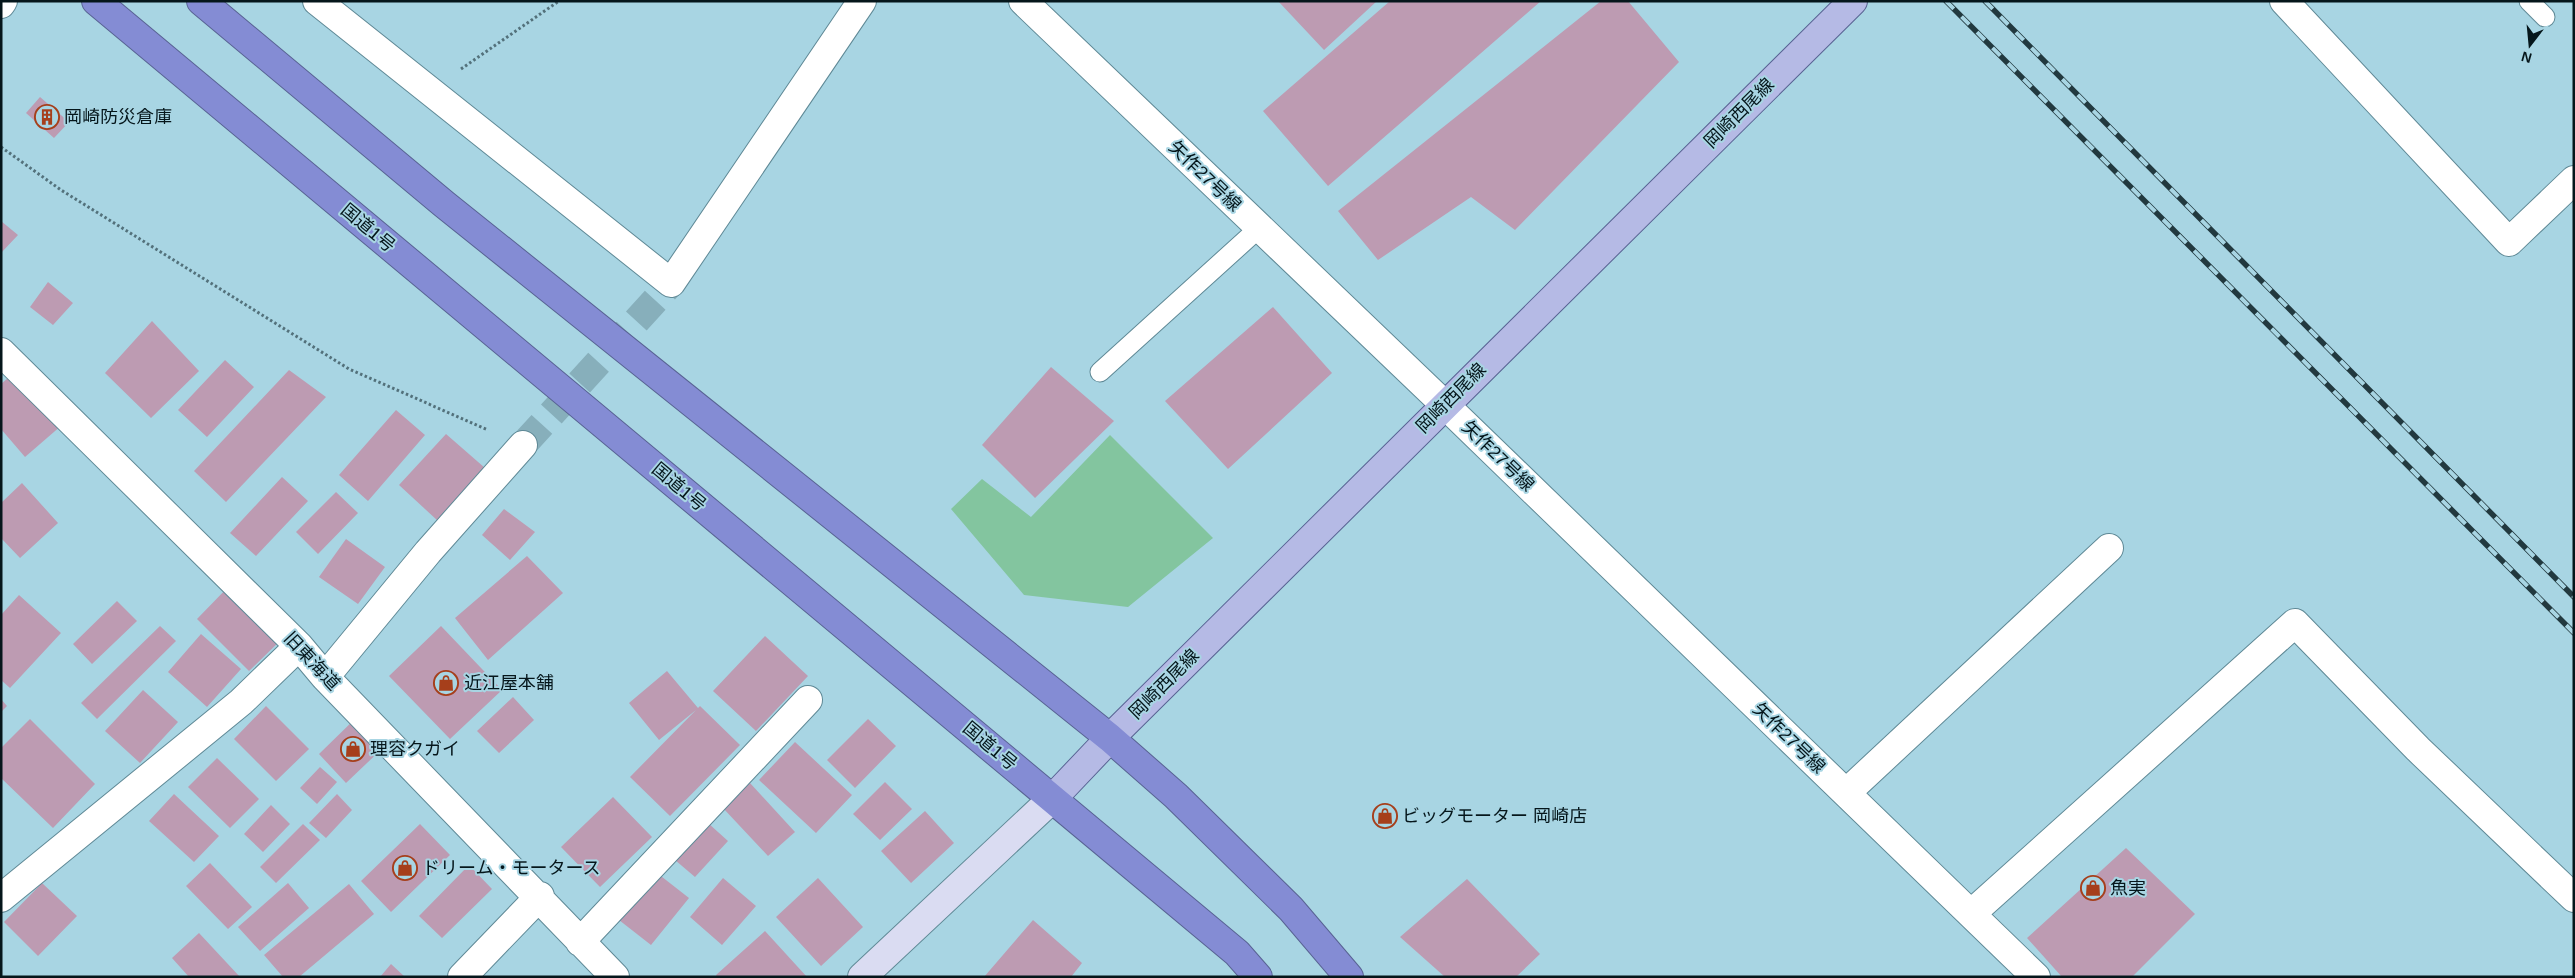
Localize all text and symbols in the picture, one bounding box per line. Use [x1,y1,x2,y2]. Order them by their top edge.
north arrow [2505,20,2555,70]
text: N [2519,48,2533,67]
street label: 岡崎西尾線 [1700,74,1778,152]
building icon: 岡崎防災倉庫 [34,104,60,130]
place label: 岡崎防災倉庫 [64,107,172,127]
street label: 矢作27号線 [1165,137,1245,215]
street label: 国道1号 [337,200,399,256]
street label: 岡崎西尾線 [1412,359,1490,437]
street label: 矢作27号線 [1458,417,1538,495]
street label: 国道1号 [648,459,710,515]
street label: 旧東海道 [280,628,344,694]
street label: 岡崎西尾線 [1125,645,1203,723]
shop icon: 近江屋本舗 [433,670,459,696]
place label: 近江屋本舗 [464,673,554,693]
street label: 矢作27号線 [1749,699,1829,777]
street label: 国道1号 [959,718,1021,774]
shop icon: 理容クガイ [340,736,366,762]
place label: 理容クガイ [370,739,460,759]
shop icon: ビッグモーター 岡崎店 [1372,803,1398,829]
place label: ビッグモーター 岡崎店 [1402,806,1587,826]
shop icon: ドリーム・モータース [392,855,418,881]
place label: ドリーム・モータース [422,858,601,878]
shop icon: 魚実 [2080,875,2106,901]
place label: 魚実 [2110,878,2146,898]

